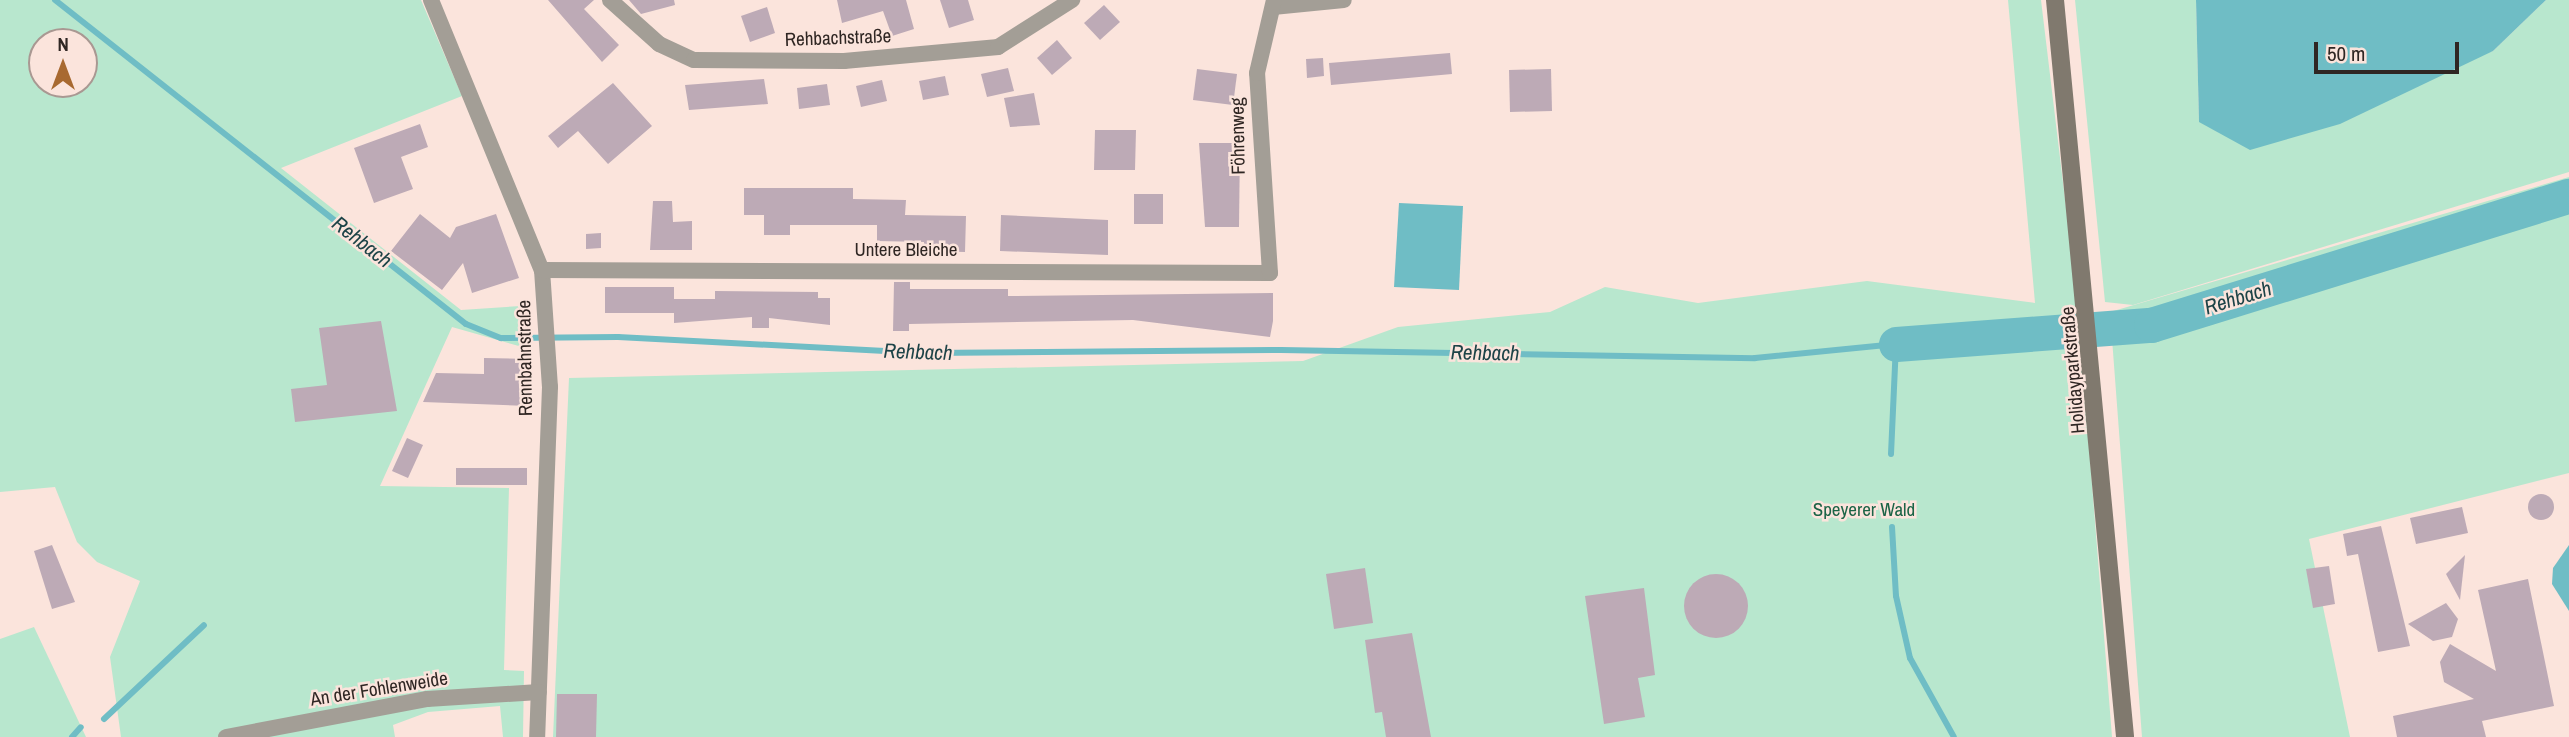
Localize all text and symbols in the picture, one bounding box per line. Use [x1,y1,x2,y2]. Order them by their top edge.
street label: Rehbachstraße [784,25,892,51]
north arrow [28,28,98,98]
scale bar [2317,28,2462,72]
text: N [57,31,69,57]
text: 50 m [2327,39,2365,68]
street label: Föhrenweg [1226,97,1250,175]
water label: Rehbach [327,211,397,273]
street label: Untere Bleiche [854,239,958,261]
water label: Rehbach [2201,276,2275,320]
street label: Rennbahnstraße [513,300,537,416]
street label: Holidayparkstraße [2056,306,2090,434]
water label: Rehbach [883,338,953,366]
water label: Rehbach [1450,340,1520,366]
park label: Speyerer Wald [1813,499,1915,521]
street label: An der Fohlenweide [309,667,449,711]

